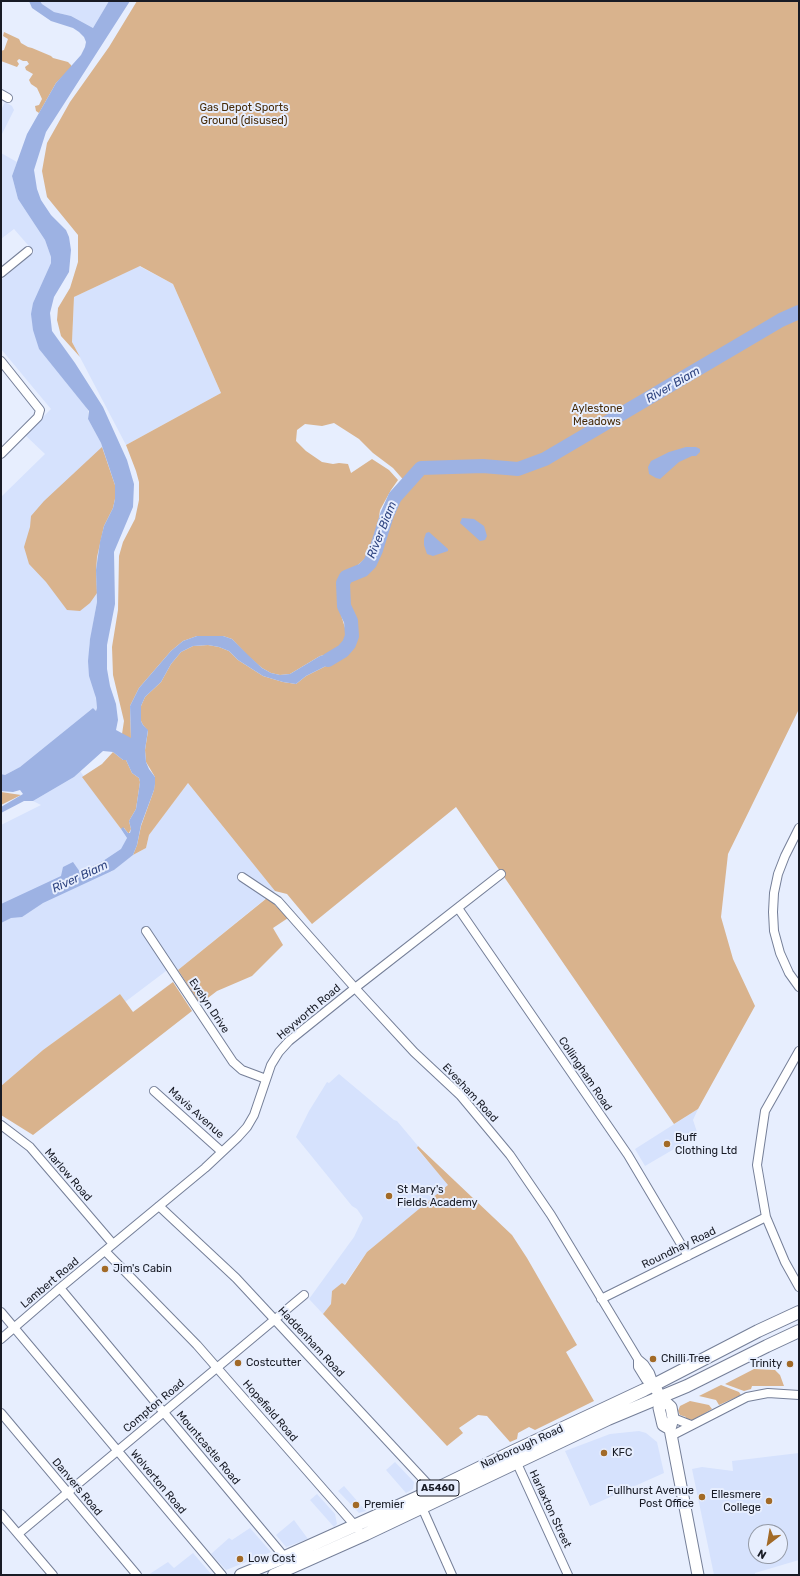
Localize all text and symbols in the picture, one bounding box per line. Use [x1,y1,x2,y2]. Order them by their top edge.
park label: Gas Depot Sports Ground (disused) [199,101,289,127]
water label: River Biam [643,364,703,406]
park label: Aylestone Meadows [572,402,622,428]
water label: River Biam [364,499,400,561]
water label: River Biam [50,858,110,896]
street label: Evelyn Drive [186,976,232,1036]
street label: Heyworth Road [275,982,343,1042]
street label: Collingham Road [555,1035,615,1113]
street label: Evesham Road [439,1061,501,1125]
street label: Mavis Avenue [165,1085,227,1141]
place label: Buff Clothing Ltd [675,1131,737,1157]
marker: Buff Clothing Ltd [662,1139,672,1149]
street label: Marlow Road [42,1146,94,1204]
place label: St Mary's Fields Academy [397,1183,478,1209]
marker: St Mary's Fields Academy [384,1191,394,1201]
street label: Roundhay Road [640,1224,718,1272]
street label: Lambert Road [18,1255,82,1311]
place label: Jim's Cabin [113,1262,172,1276]
marker: Jim's Cabin [100,1264,110,1274]
street label: Haddenham Road [275,1304,347,1380]
place label: Chilli Tree [661,1352,710,1366]
marker: Chilli Tree [648,1354,658,1364]
place label: Costcutter [246,1356,301,1370]
place label: Trinity [750,1357,782,1371]
marker: Costcutter [233,1358,243,1368]
marker: Trinity [785,1359,795,1369]
street label: Compton Road [121,1377,187,1435]
street label: Hopefield Road [240,1378,300,1444]
street label: Mountcastle Road [173,1408,243,1488]
street label: Narborough Road [479,1422,565,1472]
place label: KFC [612,1446,632,1460]
street label: Wolverton Road [127,1447,189,1517]
marker: KFC [599,1448,609,1458]
street label: Danvers Road [49,1456,105,1518]
street label: Harlaxton Street [526,1468,574,1550]
road number: A5460 [417,1480,459,1496]
place label: Fullhurst Avenue Post Office [607,1484,694,1510]
place label: Ellesmere College [711,1488,761,1514]
marker: Fullhurst Avenue Post Office [697,1492,707,1502]
marker: Ellesmere College [764,1496,774,1506]
place label: Premier [364,1498,404,1512]
marker: Premier [351,1500,361,1510]
north arrow [748,1524,788,1564]
text: N [755,1546,769,1561]
place label: Low Cost [248,1552,295,1566]
marker: Low Cost [235,1554,245,1564]

